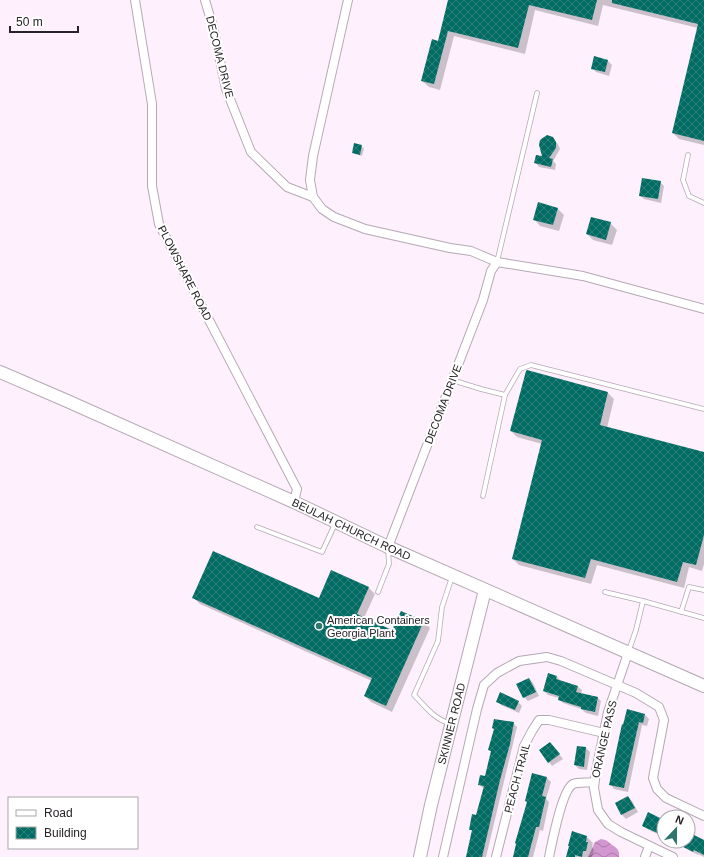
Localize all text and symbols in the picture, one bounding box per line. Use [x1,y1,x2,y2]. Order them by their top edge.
scale bar [10,8,78,34]
text: 50 m [16,15,43,29]
street label: DECOMA DRIVE [204,15,236,99]
street label: PLOWSHARE ROAD [156,223,214,323]
street label: DECOMA DRIVE [422,362,464,446]
street label: BEULAH CHURCH ROAD [290,496,413,562]
place label: American Containers Georgia Plant [327,614,430,639]
marker: American Containers Georgia Plant [314,621,324,631]
street label: SKINNER ROAD [435,682,467,766]
street label: ORANGE PASS [589,699,619,779]
street label: PEACH TRAIL [502,742,532,814]
legend [8,797,138,849]
text: Road [44,806,73,820]
north arrow [656,809,696,849]
text: N [674,813,686,827]
text: Building [44,826,87,840]

